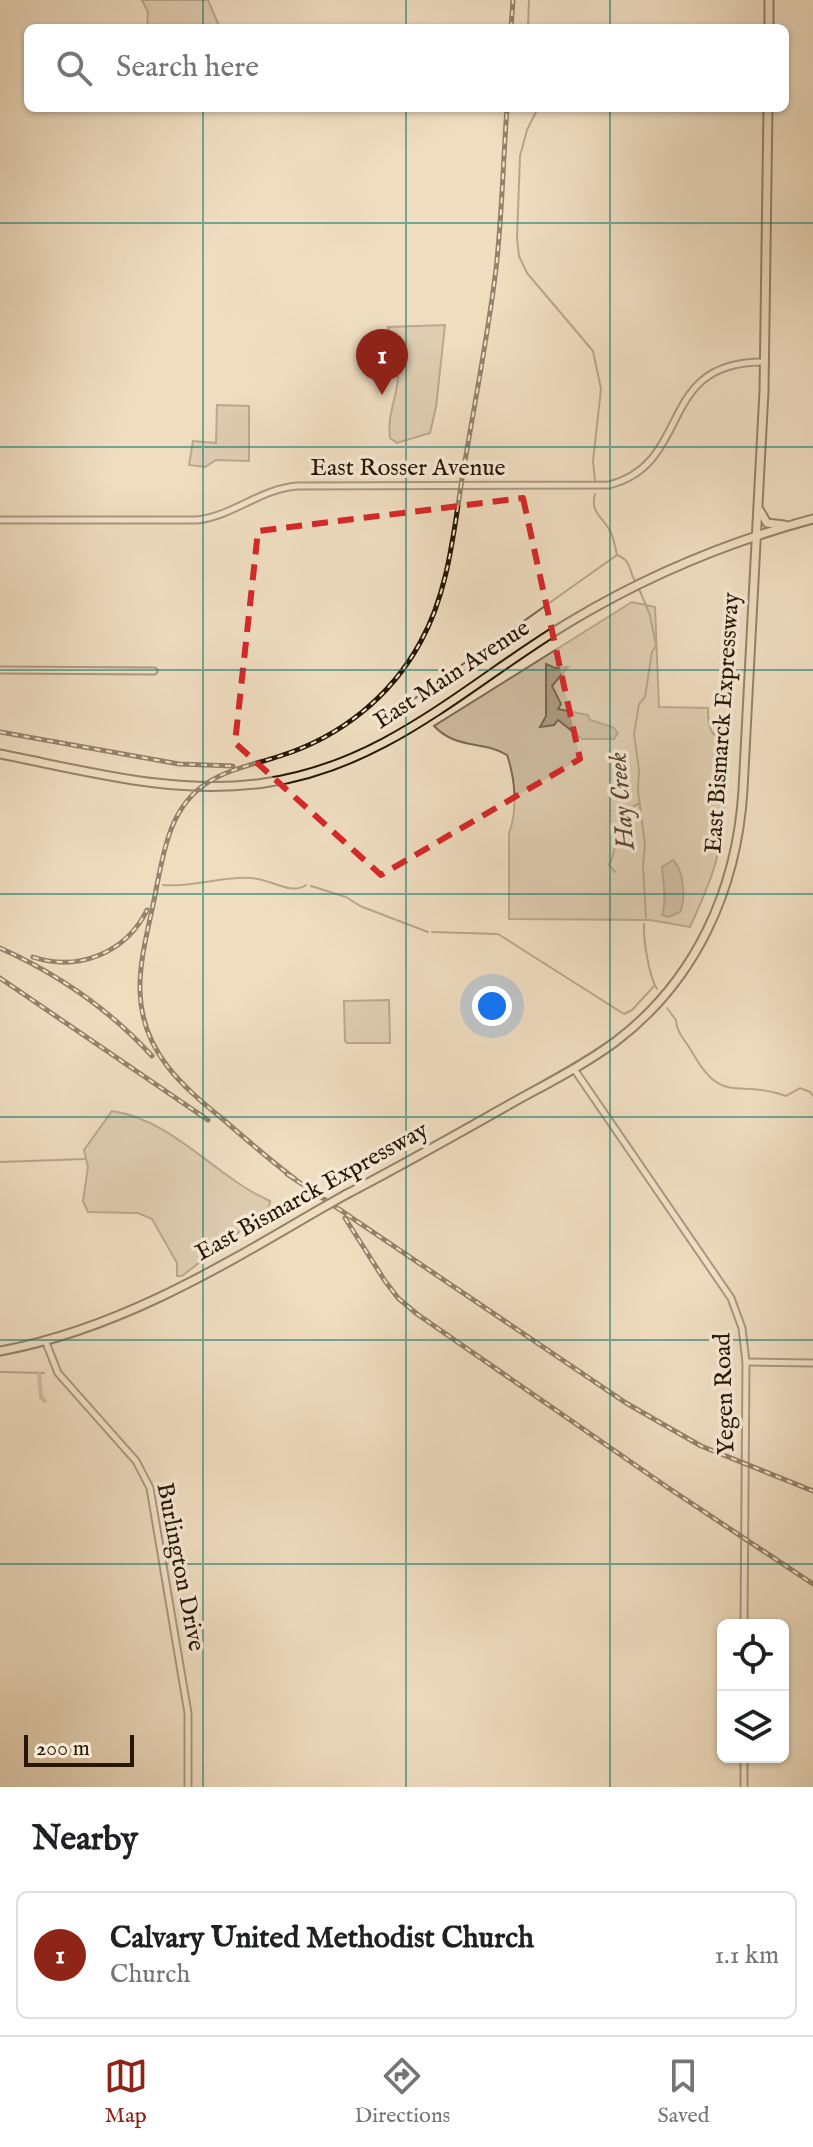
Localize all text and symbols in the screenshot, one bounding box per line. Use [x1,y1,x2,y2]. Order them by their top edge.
search box [24,24,789,112]
icon: search [52,46,96,90]
text: Search here [116,49,259,87]
pin: 1 [356,329,408,395]
street label: East Rosser Avenue [310,453,506,484]
street label: East Bismarck Expressway [698,591,748,854]
street label: East Main Avenue [368,613,536,737]
water label: Hay Creek [601,750,643,852]
your location [472,986,512,1026]
street label: East Bismarck Expressway [190,1115,434,1269]
street label: Yegen Road [707,1332,743,1456]
street label: Burlington Drive [148,1480,212,1654]
map controls [717,1619,789,1763]
button: locate [717,1619,789,1691]
button: layers [717,1691,789,1763]
scale bar [24,1731,134,1767]
text: 200 m [36,1735,90,1763]
text: Nearby [32,1818,138,1861]
text: Calvary United Methodist Church [110,1920,534,1958]
text: 1 [55,1939,65,1972]
text: 1.1 km [714,1939,779,1972]
text: Church [110,1958,190,1991]
tab: Map [104,2054,148,2130]
tab: Directions [355,2054,450,2130]
tab: Saved [657,2054,709,2130]

